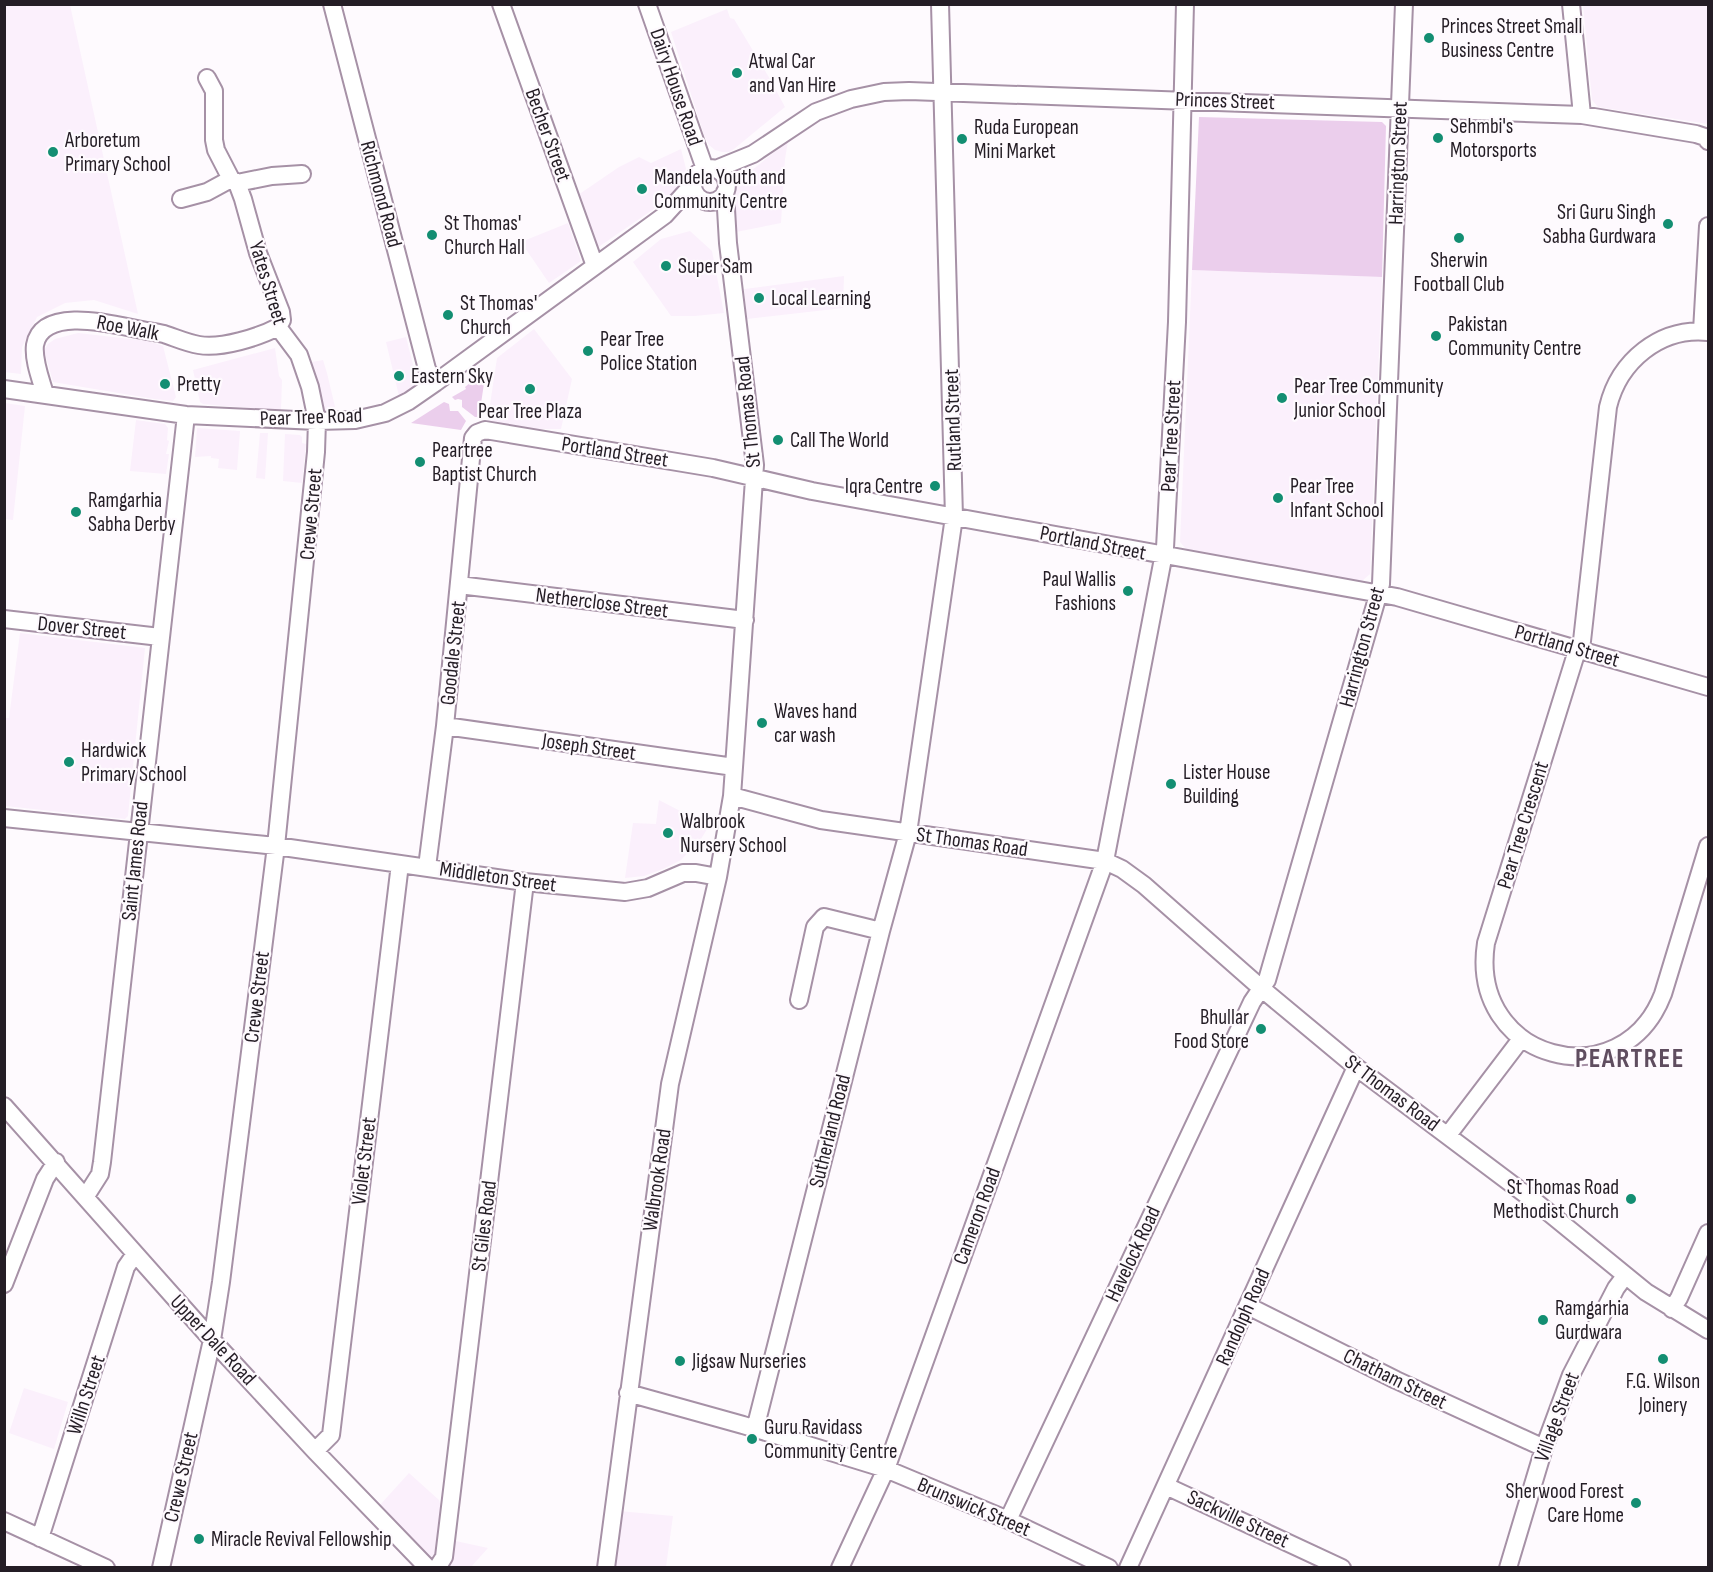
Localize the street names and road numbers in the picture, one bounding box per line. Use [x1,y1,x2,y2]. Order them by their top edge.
street label: Dairy House Road [644,25,708,149]
street label: Becher Street [520,85,576,185]
street label: Princes Street [1175,87,1275,115]
street label: Harrington Street [1383,101,1413,225]
street label: Richmond Road [355,138,407,250]
street label: Yates Street [244,238,292,328]
street label: Roe Walk [95,310,161,346]
street label: St Thomas Road [730,355,766,469]
street label: Rutland Street [939,368,967,472]
street label: Pear Tree Street [1156,379,1186,493]
street label: Pear Tree Road [259,403,363,431]
street label: Portland Street [560,431,670,473]
street label: Crewe Street [295,467,327,561]
street label: Portland Street [1038,520,1148,566]
street label: Netherclose Street [534,582,670,624]
street label: Harrington Street [1334,584,1390,710]
street label: Goodale Street [435,600,471,706]
street label: Dover Street [36,611,128,645]
street label: Portland Street [1512,619,1622,673]
street label: Joseph Street [540,728,637,766]
street label: Pear Tree Crescent [1492,758,1554,892]
street label: Saint James Road [116,800,154,922]
street label: St Thomas Road [915,822,1029,862]
street label: Middleton Street [438,856,558,898]
street label: Crewe Street [239,950,275,1044]
street label: St Thomas Road [1340,1049,1444,1137]
street label: Sutherland Road [804,1072,856,1190]
street label: Violet Street [346,1116,382,1206]
street label: Walbrook Road [637,1127,677,1233]
street label: Cameron Road [948,1164,1006,1268]
street label: St Giles Road [466,1179,502,1273]
street label: Havelock Road [1100,1202,1166,1306]
street label: Randolph Road [1210,1264,1276,1370]
street label: Upper Dale Road [165,1290,261,1390]
street label: Chatham Street [1339,1343,1451,1415]
street label: Willn Street [61,1352,111,1438]
street label: Village Street [1529,1369,1585,1465]
street label: Crewe Street [158,1429,204,1525]
street label: Brunswick Street [914,1472,1034,1542]
street label: Sackville Street [1183,1485,1293,1553]

